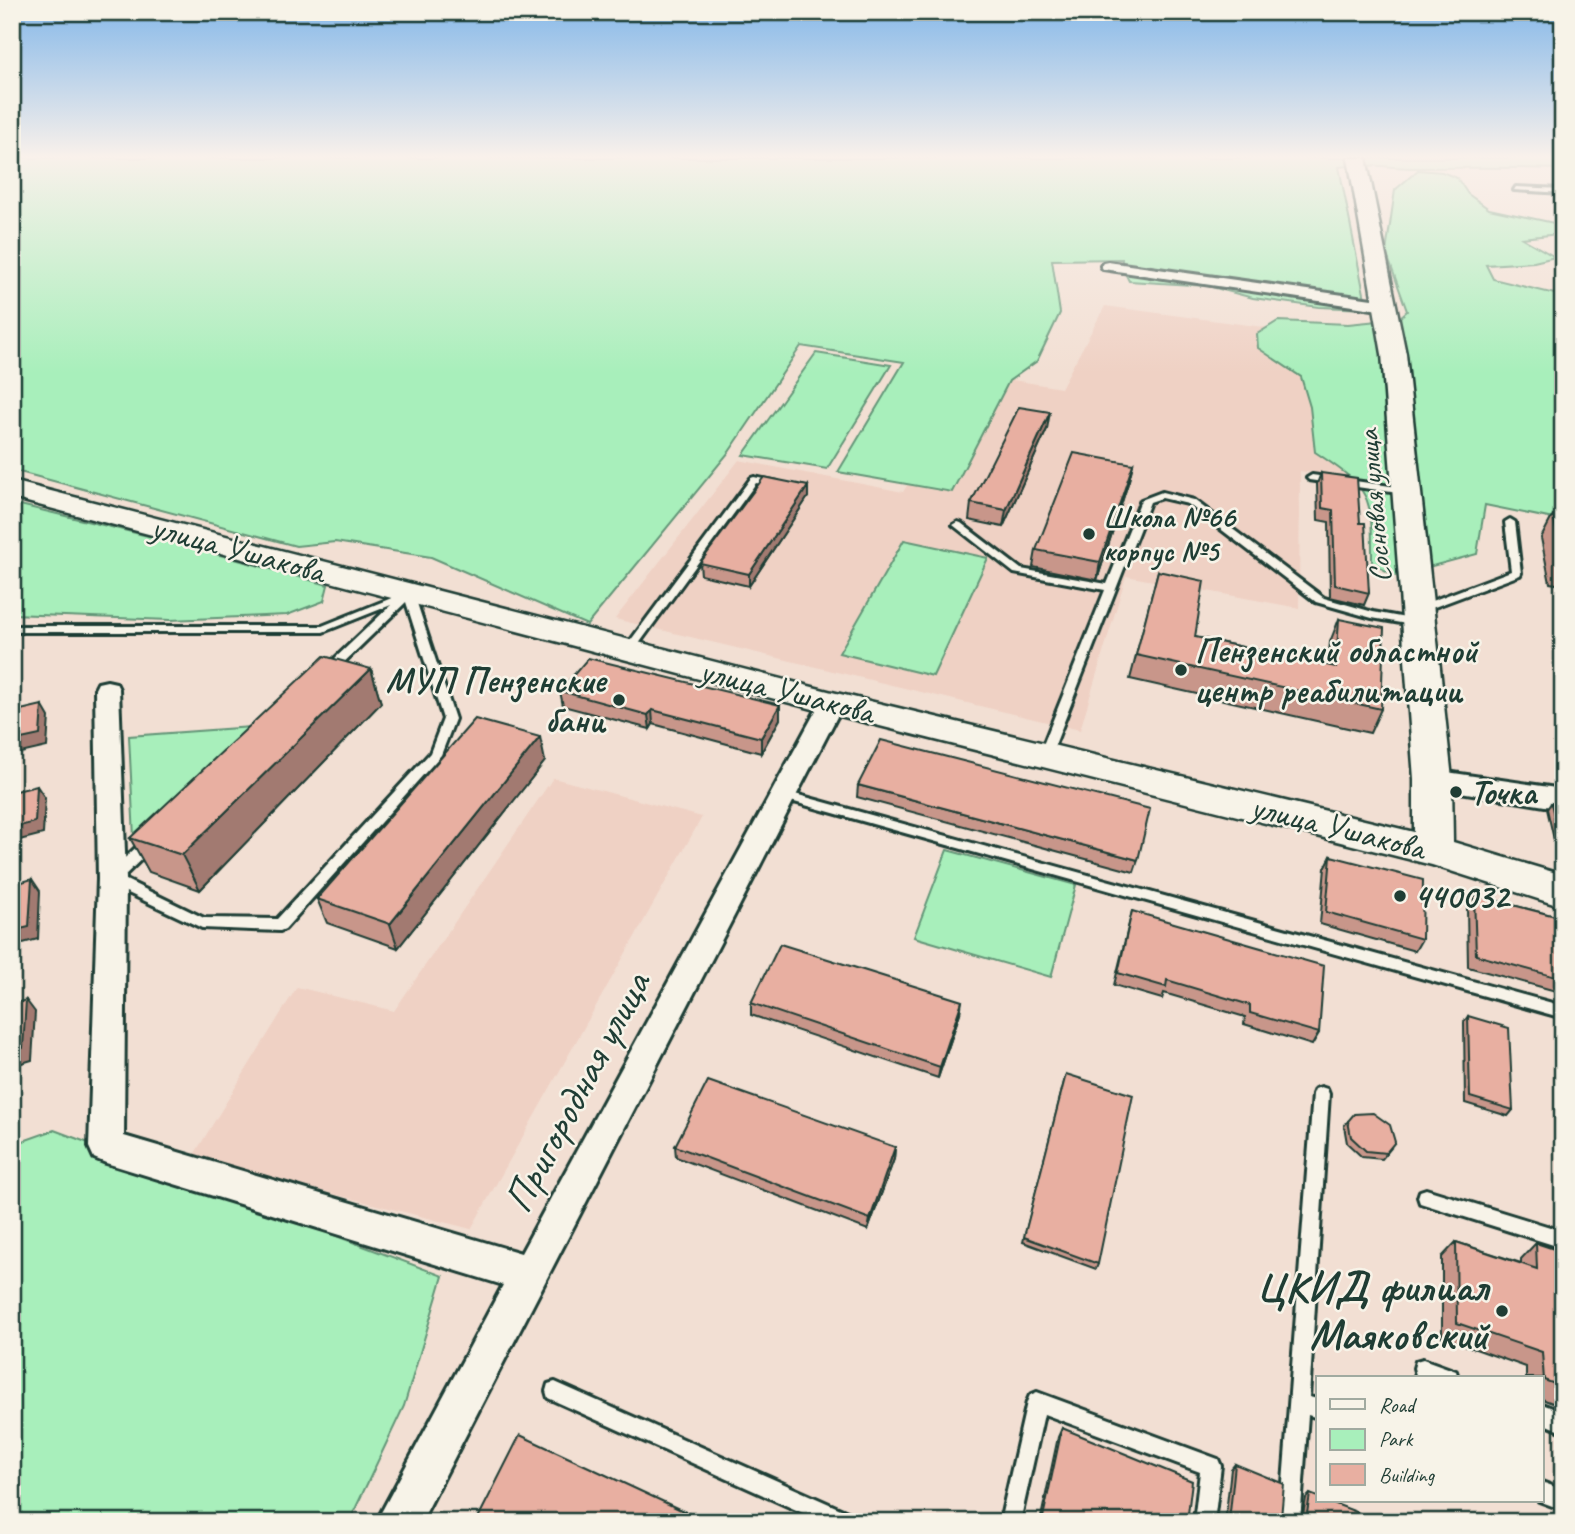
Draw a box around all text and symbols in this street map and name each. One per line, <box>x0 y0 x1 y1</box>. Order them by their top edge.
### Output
street label: Сосновая улица <box>1348 426 1400 584</box>
place label: Школа №66 корпус №5 <box>1103 498 1237 571</box>
street label: улица Ушакова <box>144 504 332 594</box>
marker: Школа №66 корпус №5 <box>1081 526 1097 542</box>
place label: Пензенский областной центр реабилитации <box>1195 628 1480 713</box>
street label: улица Ушакова <box>693 647 881 735</box>
place label: МУП Пензенские бани <box>386 658 608 743</box>
marker: Пензенский областной центр реабилитации <box>1173 662 1189 678</box>
marker: МУП Пензенские бани <box>611 692 627 708</box>
place label: Точка <box>1470 770 1539 815</box>
street label: улица Ушакова <box>1244 783 1432 871</box>
marker: Точка <box>1448 784 1464 800</box>
place label: 440032 <box>1414 874 1512 919</box>
marker: 440032 <box>1392 888 1408 904</box>
street label: Пригородная улица <box>491 960 664 1221</box>
place label: ЦКИД филиал Маяковский <box>1256 1261 1491 1362</box>
marker: ЦКИД филиал Маяковский <box>1494 1303 1510 1319</box>
legend <box>1316 1376 1544 1502</box>
text: Road <box>1379 1392 1418 1418</box>
text: Park <box>1379 1426 1414 1452</box>
text: Building <box>1379 1462 1436 1488</box>

